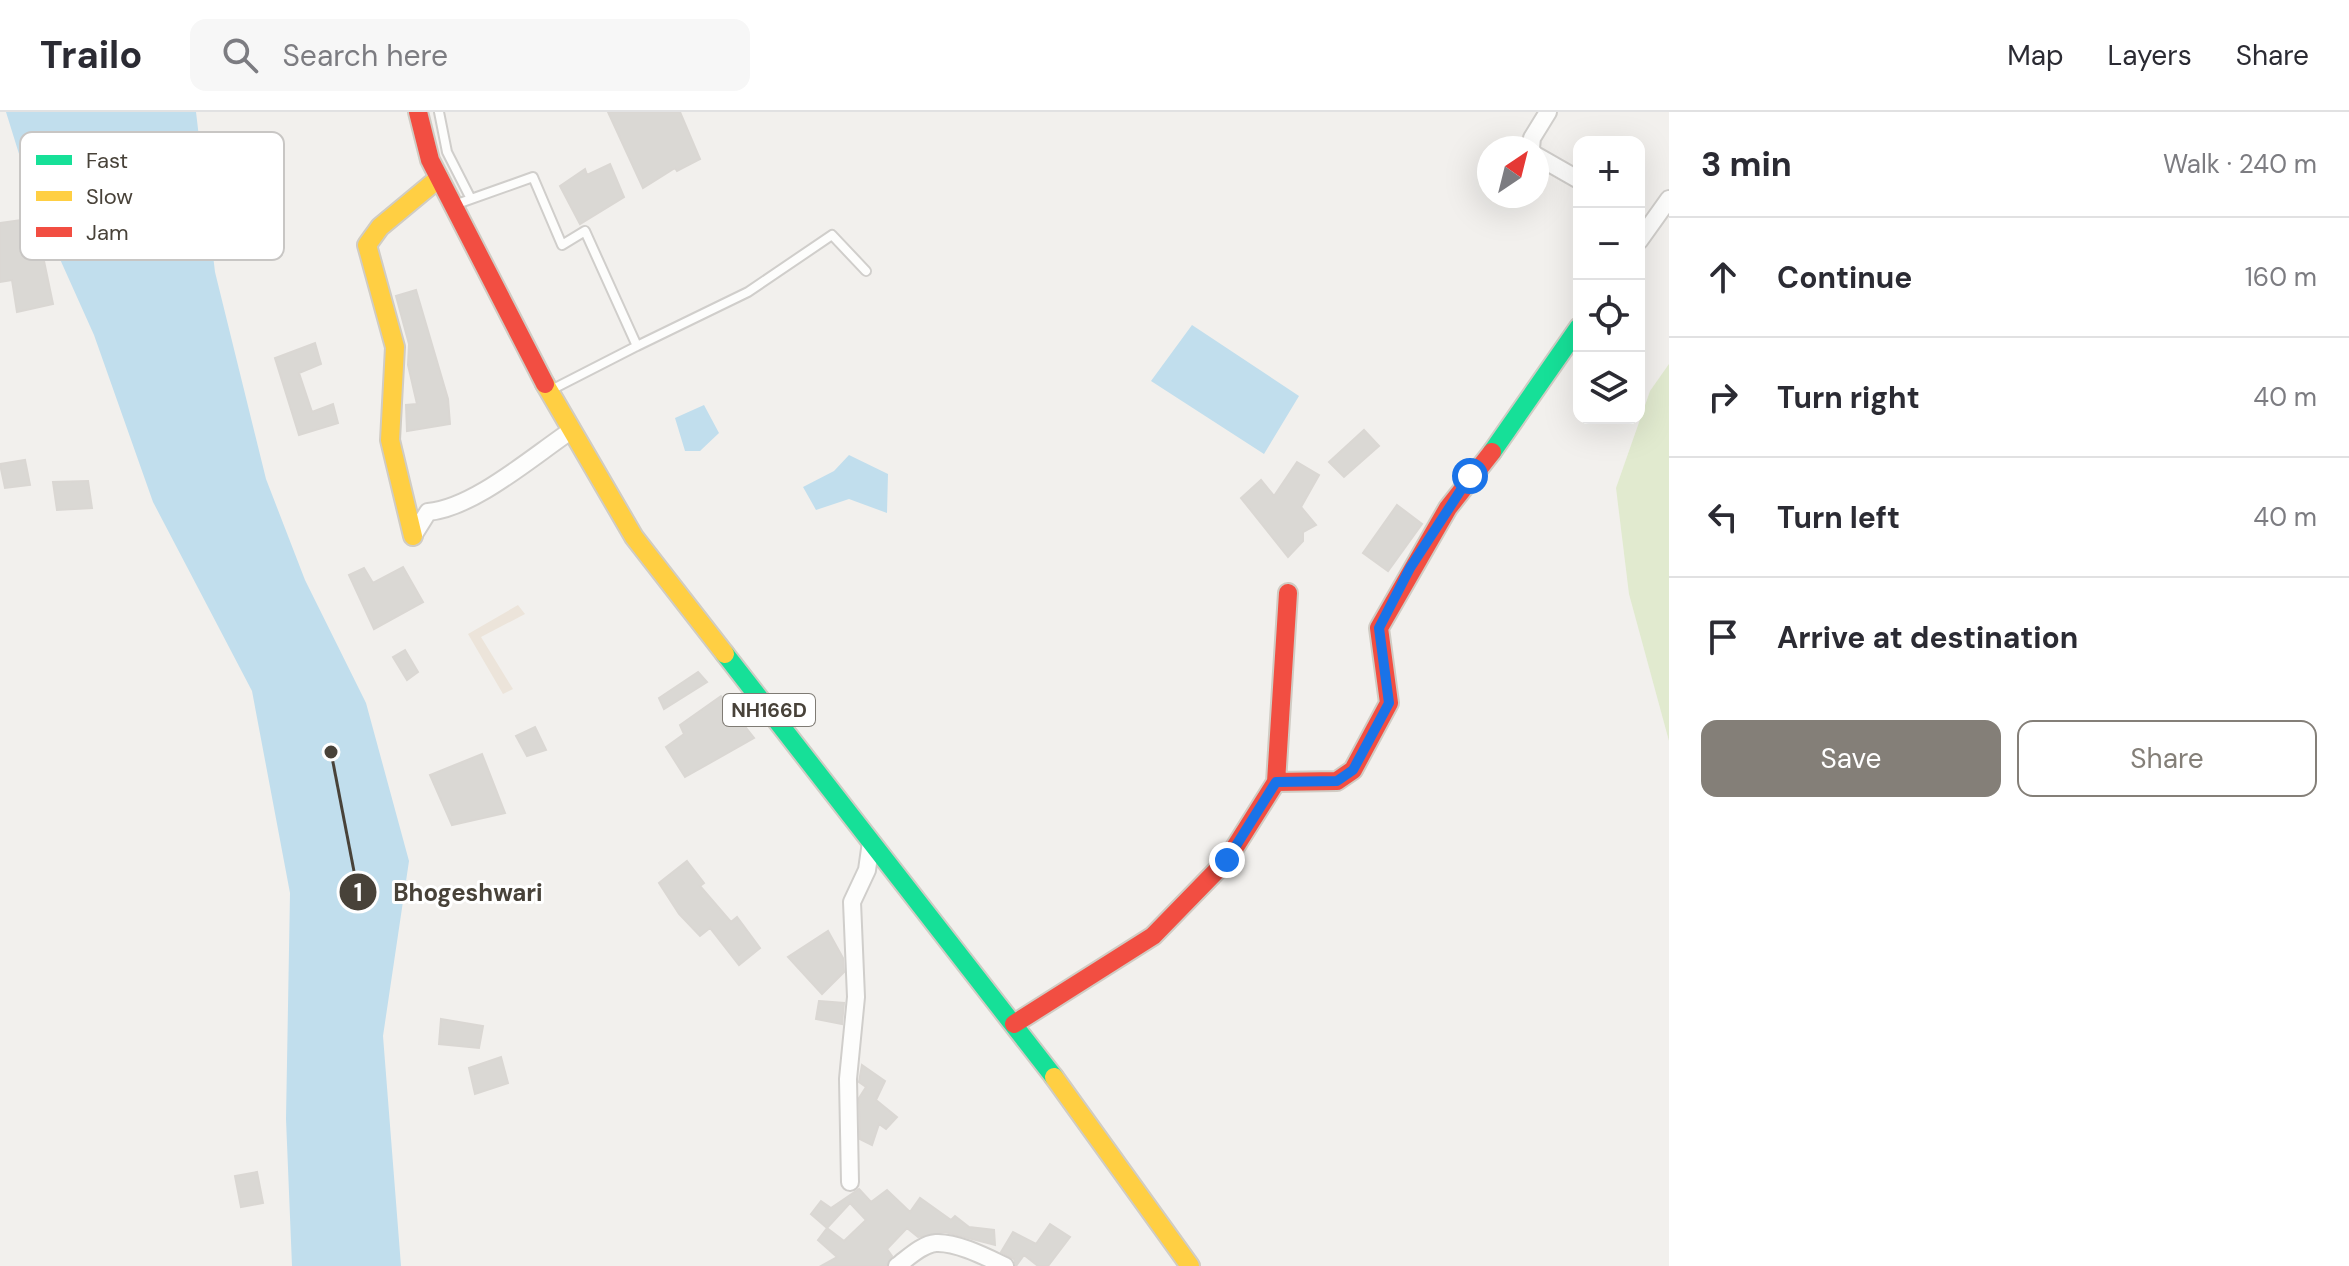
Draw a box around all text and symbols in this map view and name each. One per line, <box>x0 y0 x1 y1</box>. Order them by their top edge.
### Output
search box <box>190 19 750 91</box>
text: Trailo <box>40 30 142 80</box>
icon: search <box>218 33 262 77</box>
text: Search here <box>282 36 448 75</box>
text: Map <box>2007 37 2064 74</box>
text: Layers <box>2108 37 2192 74</box>
text: Share <box>2236 37 2309 74</box>
legend <box>20 132 284 260</box>
north arrow <box>1477 136 1549 208</box>
map controls <box>1573 136 1645 424</box>
button: + <box>1573 136 1645 208</box>
text: 3 min <box>1701 142 1792 187</box>
text: Fast <box>86 146 128 175</box>
text: Walk · 240 m <box>2163 147 2317 181</box>
text: Slow <box>86 182 133 211</box>
button: − <box>1573 208 1645 280</box>
text: Jam <box>86 218 129 247</box>
icon: ahead <box>1701 255 1745 299</box>
text: Continue <box>1777 258 1912 297</box>
text: 160 m <box>2245 260 2317 294</box>
button: locate <box>1573 280 1645 352</box>
button: layers <box>1573 352 1645 424</box>
icon: right <box>1701 375 1745 419</box>
text: Turn right <box>1777 378 1920 417</box>
text: 40 m <box>2253 380 2317 414</box>
route start <box>1452 458 1488 494</box>
icon: left <box>1701 495 1745 539</box>
text: Turn left <box>1777 498 1900 537</box>
text: 40 m <box>2253 500 2317 534</box>
icon: arrive <box>1701 615 1745 659</box>
text: Arrive at destination <box>1777 618 2078 657</box>
road number: NH166D <box>723 694 815 726</box>
button: Save <box>1701 720 2001 797</box>
button: Share <box>2017 720 2317 797</box>
route end <box>1209 842 1245 878</box>
callout: Bhogeshwari <box>338 868 559 916</box>
text: 1 <box>354 877 362 908</box>
text: Bhogeshwari <box>393 877 543 908</box>

